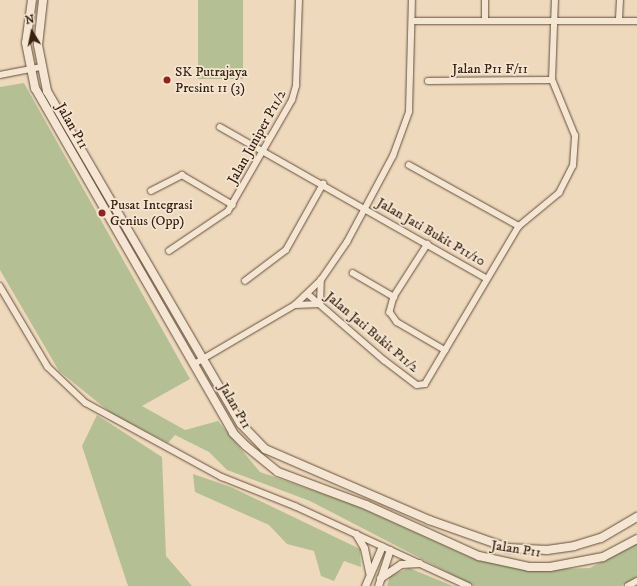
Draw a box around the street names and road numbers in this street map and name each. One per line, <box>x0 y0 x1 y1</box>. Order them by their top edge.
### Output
street label: Jalan P11 F/11 <box>452 61 528 77</box>
street label: Jalan Juniper P11/2 <box>224 87 290 187</box>
street label: Jalan P11 <box>52 100 92 152</box>
street label: Jalan Jati Bukit P11/10 <box>374 194 488 270</box>
street label: Jalan Jati Bukit P11/2 <box>322 288 422 376</box>
street label: Jalan P11 <box>215 380 255 432</box>
street label: Jalan P11 <box>490 537 542 561</box>

